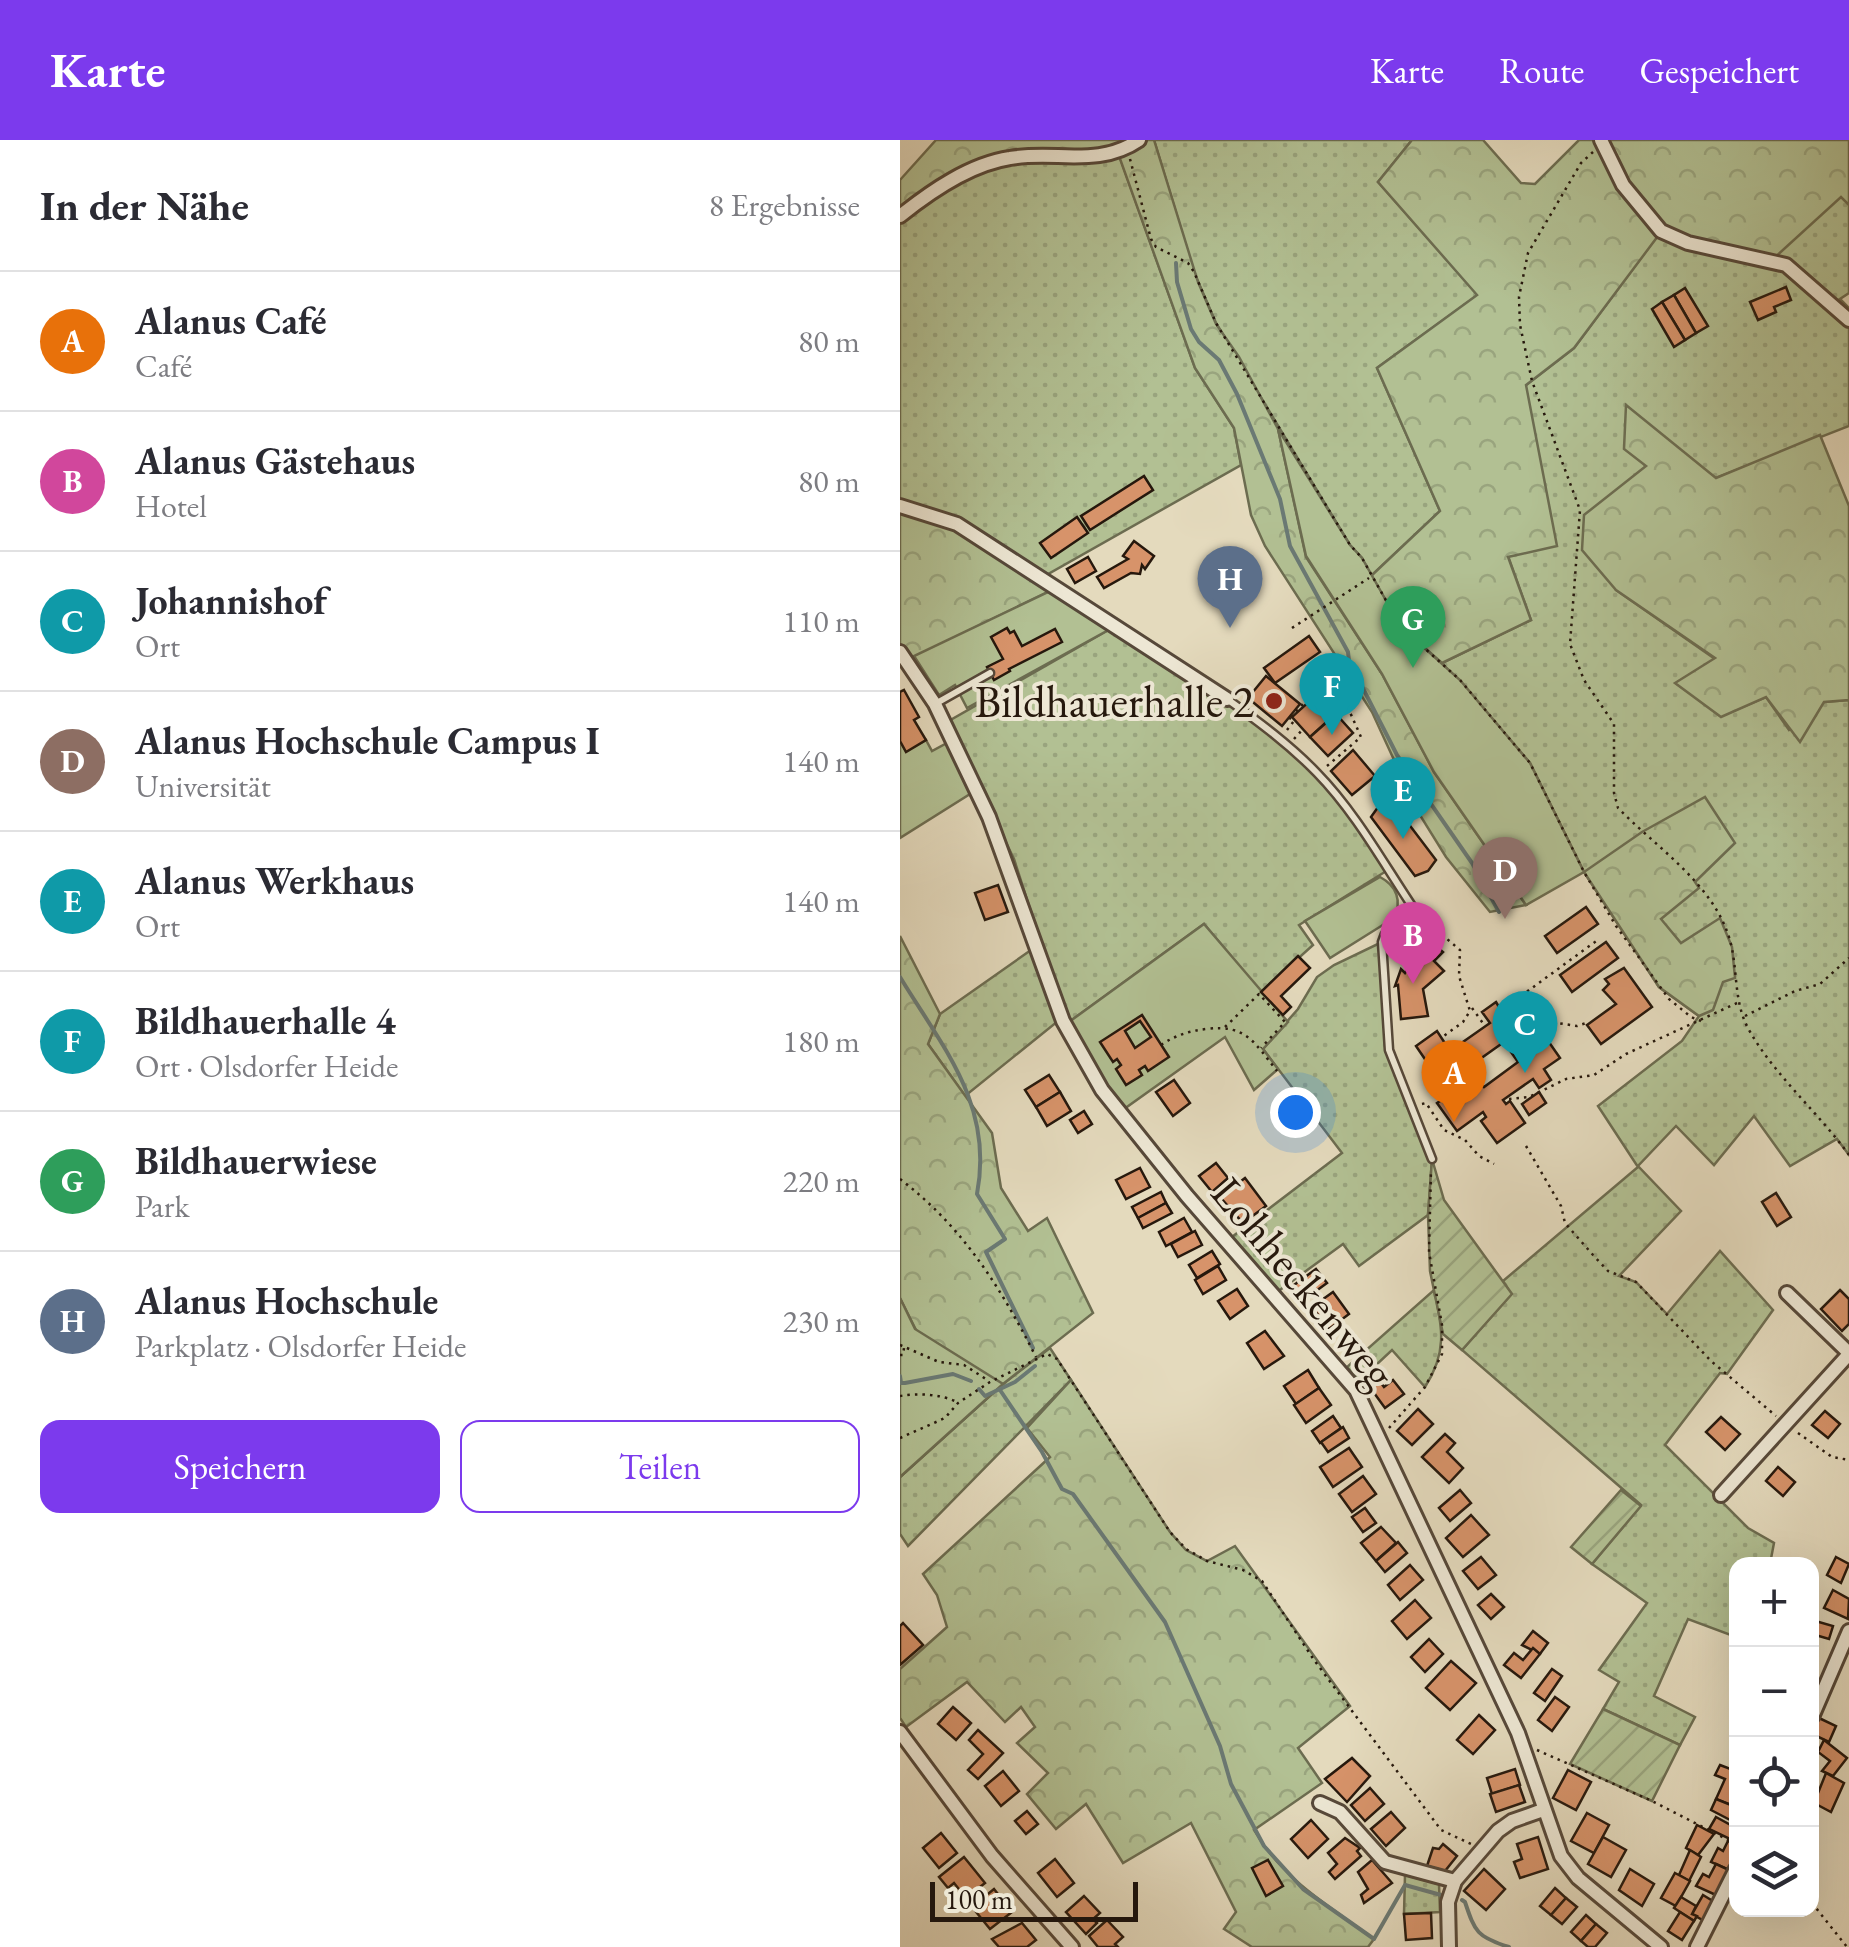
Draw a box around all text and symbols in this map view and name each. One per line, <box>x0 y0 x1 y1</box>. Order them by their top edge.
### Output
text: Karte <box>50 39 166 101</box>
text: Karte <box>1370 48 1444 93</box>
text: Route <box>1499 48 1585 93</box>
text: Gespeichert <box>1640 48 1799 93</box>
text: In der Nähe <box>40 178 249 233</box>
text: 8 Ergebnisse <box>709 184 860 226</box>
text: Alanus Café <box>135 296 327 345</box>
text: A <box>61 320 84 362</box>
text: 80 m <box>798 320 860 362</box>
text: Café <box>135 345 192 387</box>
text: Alanus Gästehaus <box>135 436 415 485</box>
text: B <box>62 460 83 502</box>
text: 80 m <box>798 460 860 502</box>
text: Hotel <box>135 485 207 527</box>
pin: H <box>1198 546 1262 628</box>
text: Johannishof <box>135 576 327 625</box>
pin: G <box>1380 586 1446 668</box>
text: C <box>61 600 84 642</box>
text: 110 m <box>783 600 860 642</box>
text: Ort <box>135 625 180 667</box>
pin: F <box>1300 652 1364 735</box>
place label: Bildhauerhalle 2 <box>975 672 1254 730</box>
marker: Bildhauerhalle 2 <box>1263 690 1285 712</box>
text: Alanus Hochschule Campus I <box>135 716 599 765</box>
text: D <box>60 740 85 782</box>
text: 140 m <box>783 740 860 782</box>
pin: E <box>1370 756 1436 839</box>
text: Universität <box>135 765 271 807</box>
pin: D <box>1472 836 1538 919</box>
text: Alanus Werkhaus <box>135 856 414 905</box>
text: E <box>63 880 82 922</box>
text: 140 m <box>783 880 860 922</box>
pin: B <box>1380 902 1446 984</box>
text: Ort <box>135 905 180 947</box>
pin: C <box>1492 990 1558 1073</box>
text: Bildhauerhalle 4 <box>135 996 396 1045</box>
text: F <box>64 1020 81 1062</box>
text: 180 m <box>783 1020 860 1062</box>
pin: A <box>1422 1040 1486 1122</box>
text: Ort · Olsdorfer Heide <box>135 1045 398 1087</box>
your location <box>1270 1087 1321 1138</box>
text: Bildhauerwiese <box>135 1136 377 1185</box>
text: G <box>61 1160 84 1202</box>
text: 220 m <box>783 1160 860 1202</box>
street label: Lohheckenweg <box>1199 1165 1409 1400</box>
text: Park <box>135 1185 190 1227</box>
text: Alanus Hochschule <box>135 1276 438 1325</box>
text: H <box>60 1300 85 1342</box>
text: 230 m <box>783 1300 860 1342</box>
text: Parkplatz · Olsdorfer Heide <box>135 1325 466 1367</box>
button: Speichern <box>40 1420 440 1513</box>
button: Teilen <box>460 1420 860 1513</box>
map controls <box>1729 1557 1819 1917</box>
button: + <box>1729 1557 1819 1647</box>
button: − <box>1729 1647 1819 1737</box>
button: locate <box>1729 1737 1819 1827</box>
button: layers <box>1729 1827 1819 1917</box>
scale bar <box>930 1877 1138 1922</box>
text: 100 m <box>945 1881 1013 1917</box>

